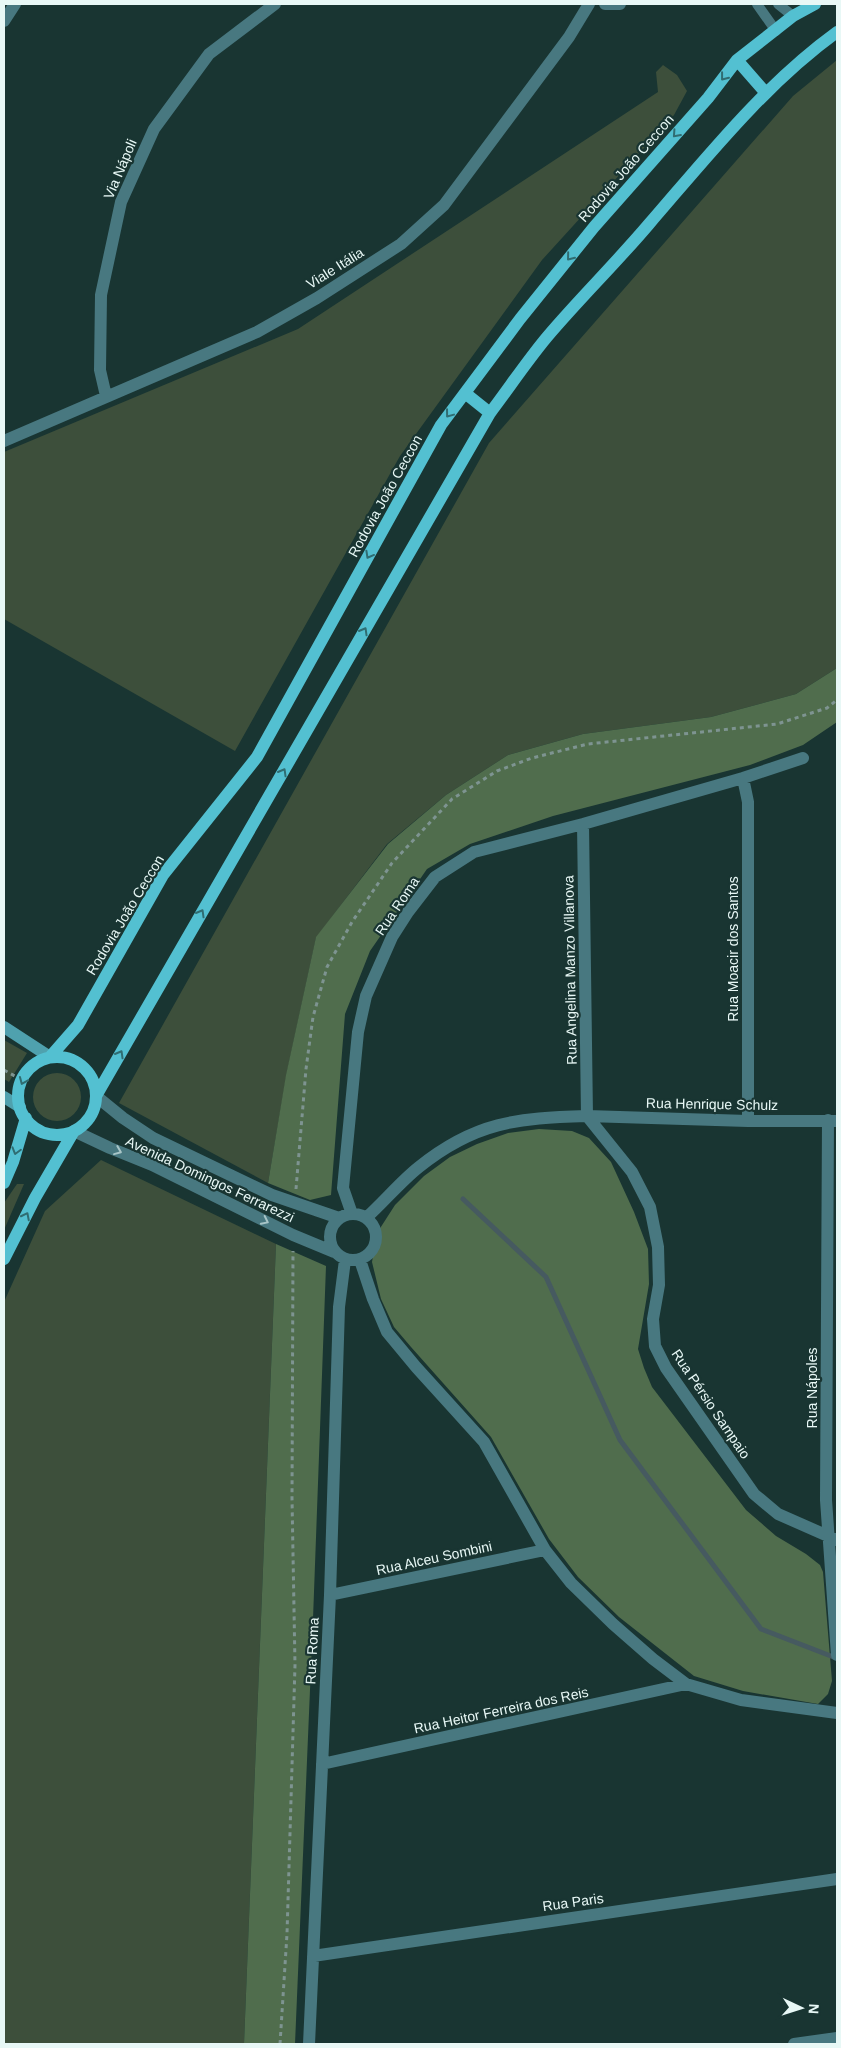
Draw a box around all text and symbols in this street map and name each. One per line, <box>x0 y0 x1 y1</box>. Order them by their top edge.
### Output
one-way arrow <box>721 71 729 80</box>
street label: Rodovia João Ceccon <box>575 111 677 225</box>
one-way arrow <box>673 129 682 138</box>
street label: Via Nápoli <box>100 137 140 201</box>
street label: Viale Itália <box>303 244 367 292</box>
one-way arrow <box>566 252 575 261</box>
one-way arrow <box>447 408 455 417</box>
street label: Rodovia João Ceccon <box>345 432 425 560</box>
one-way arrow <box>365 550 375 559</box>
one-way arrow <box>357 628 367 637</box>
one-way arrow <box>276 769 286 778</box>
street label: Rodovia João Ceccon <box>83 852 167 978</box>
street label: Rua Roma <box>372 874 422 938</box>
street label: Rua Angelina Manzo Villanova <box>560 875 580 1065</box>
street label: Rua Moacir dos Santos <box>725 876 741 1022</box>
one-way arrow <box>195 909 205 918</box>
one-way arrow <box>114 1050 124 1059</box>
one-way arrow <box>18 1076 29 1085</box>
street label: Rua Henrique Schulz <box>646 1095 778 1113</box>
street label: Avenida Domingos Ferrarezzi <box>123 1133 297 1225</box>
one-way arrow <box>113 1145 122 1156</box>
one-way arrow <box>12 1146 22 1155</box>
one-way arrow <box>20 1212 30 1221</box>
one-way arrow <box>260 1215 269 1225</box>
street label: Rua Pérsio Sampaio <box>668 1346 754 1462</box>
street label: Rua Nápoles <box>804 1348 820 1428</box>
street label: Rua Alceu Sombini <box>374 1538 494 1578</box>
street label: Rua Roma <box>302 1617 322 1685</box>
street label: Rua Heitor Ferreira dos Reis <box>412 1684 590 1736</box>
street label: Rua Paris <box>541 1890 605 1914</box>
north arrow <box>776 1983 826 2033</box>
text: N <box>806 2003 822 2015</box>

